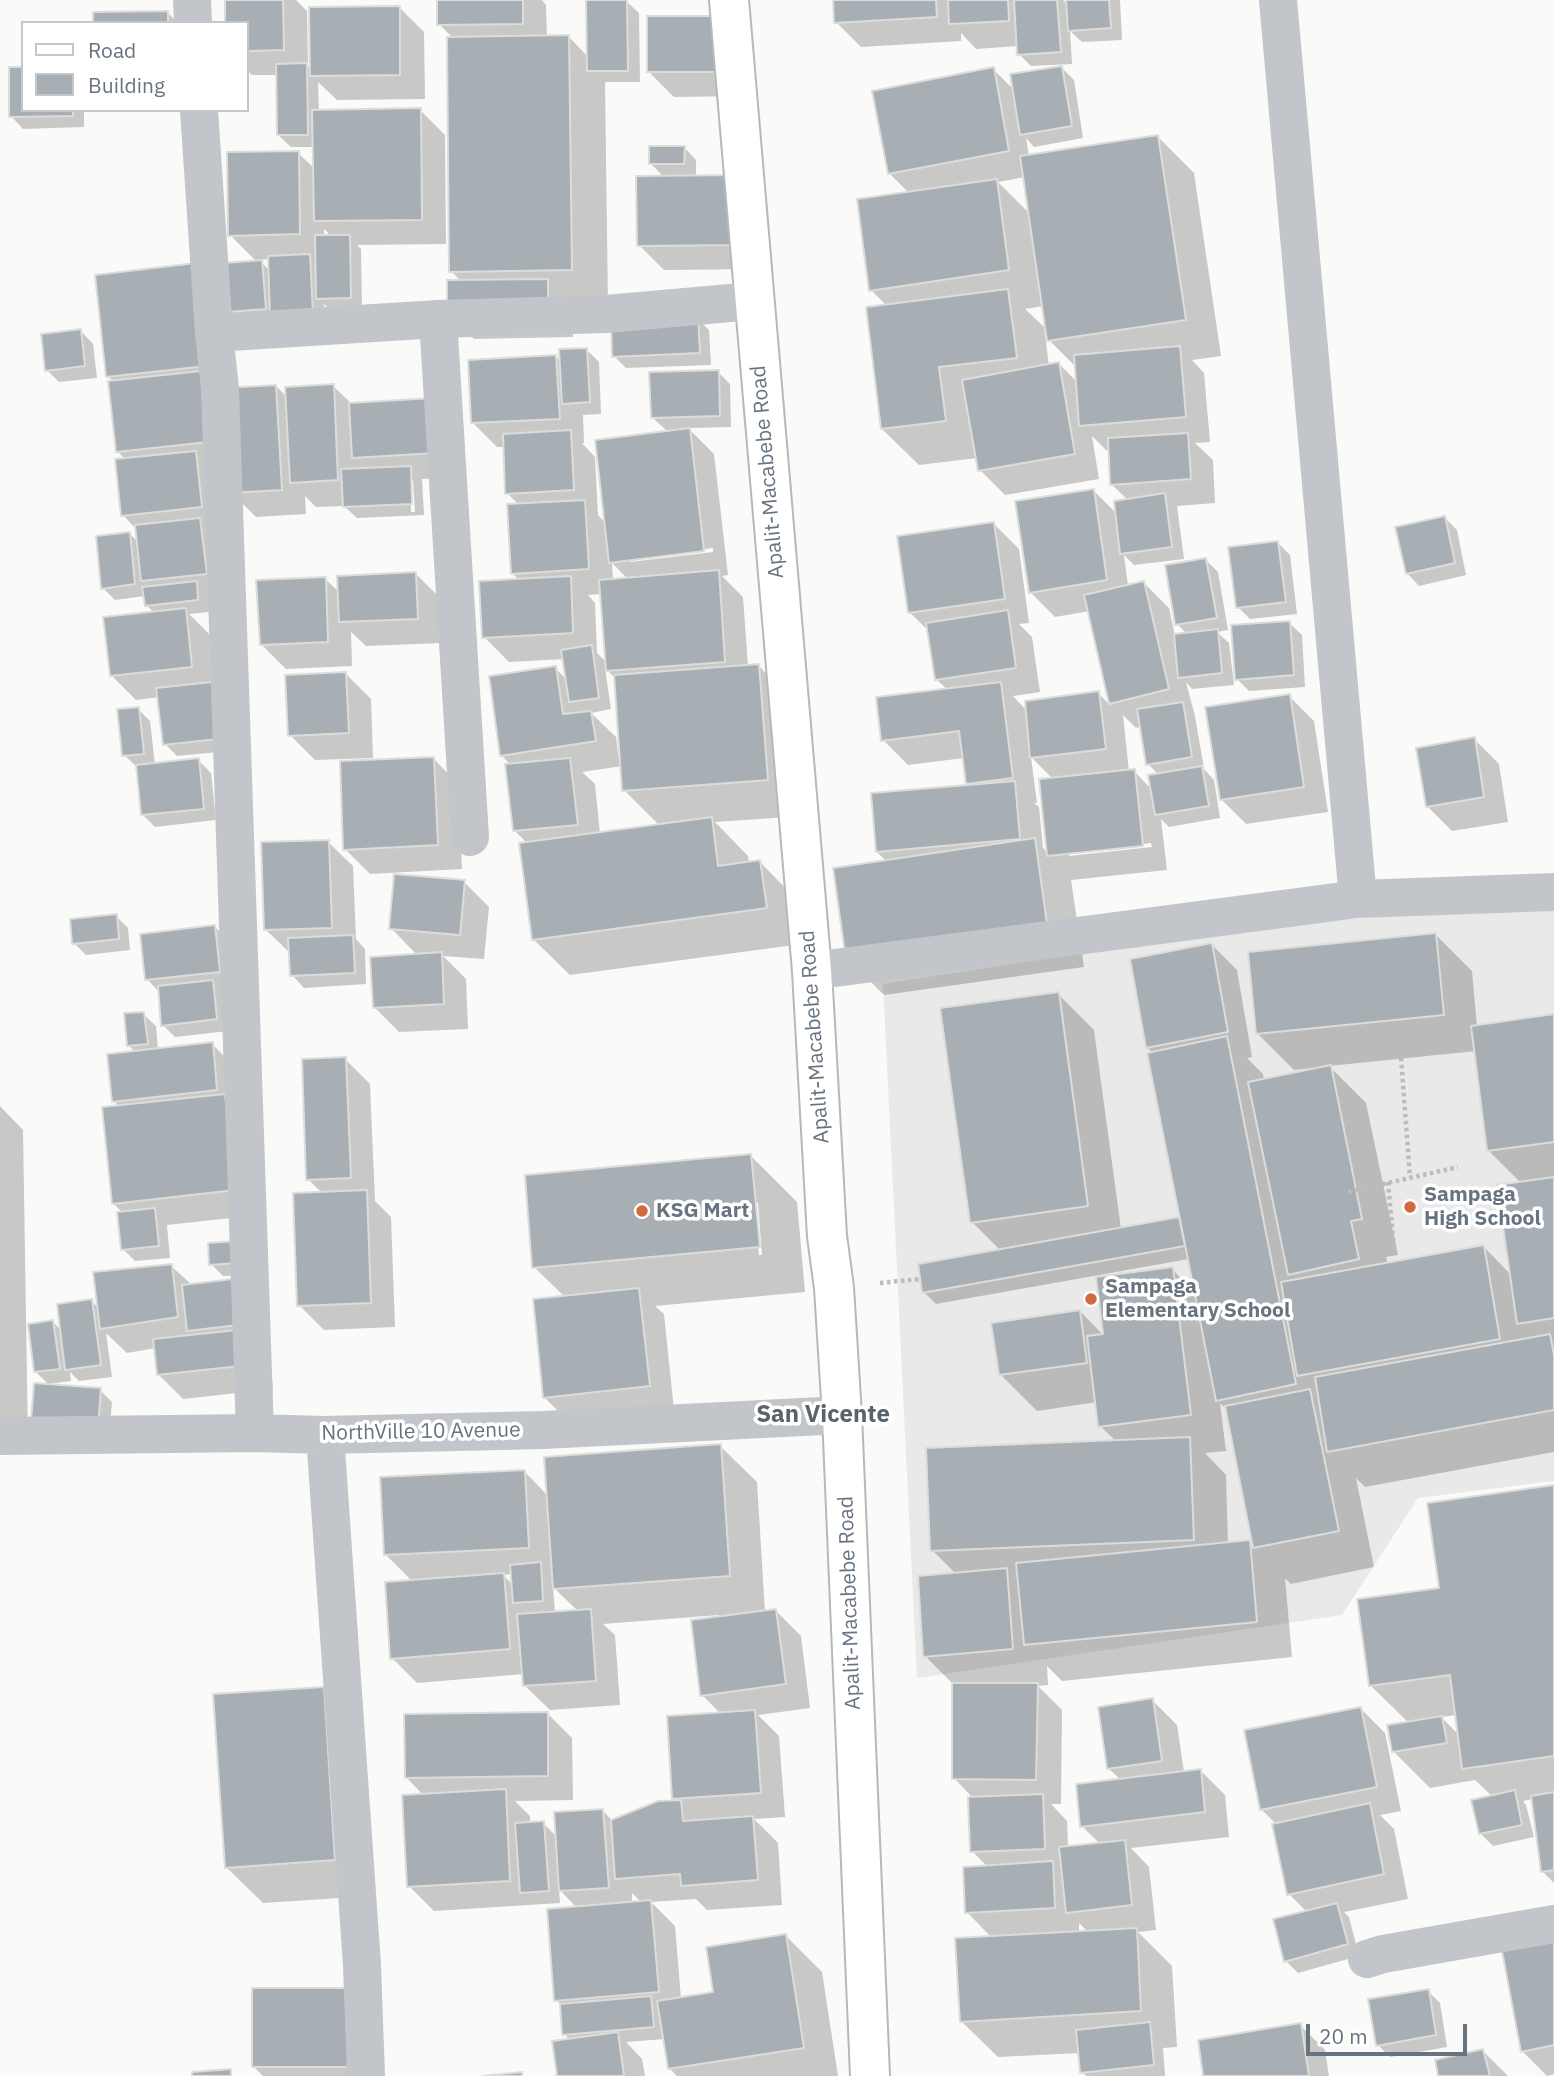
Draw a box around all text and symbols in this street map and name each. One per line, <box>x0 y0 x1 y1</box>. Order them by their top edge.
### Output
legend <box>21 21 248 112</box>
text: Road <box>88 36 136 64</box>
text: Building <box>88 71 165 99</box>
street label: Apalit-Macabebe Road <box>746 364 790 580</box>
street label: Apalit-Macabebe Road <box>795 929 835 1145</box>
place label: Sampaga High School <box>1424 1182 1541 1232</box>
place label: KSG Mart <box>656 1198 749 1224</box>
marker: Sampaga High School <box>1402 1199 1418 1215</box>
marker: KSG Mart <box>634 1203 650 1219</box>
place label: Sampaga Elementary School <box>1105 1274 1290 1324</box>
marker: Sampaga Elementary School <box>1083 1291 1099 1307</box>
district label: San Vicente <box>756 1401 890 1429</box>
street label: NorthVille 10 Avenue <box>321 1418 521 1446</box>
street label: Apalit-Macabebe Road <box>834 1496 866 1710</box>
scale bar <box>1309 2010 1470 2054</box>
text: 20 m <box>1319 2022 1368 2050</box>

